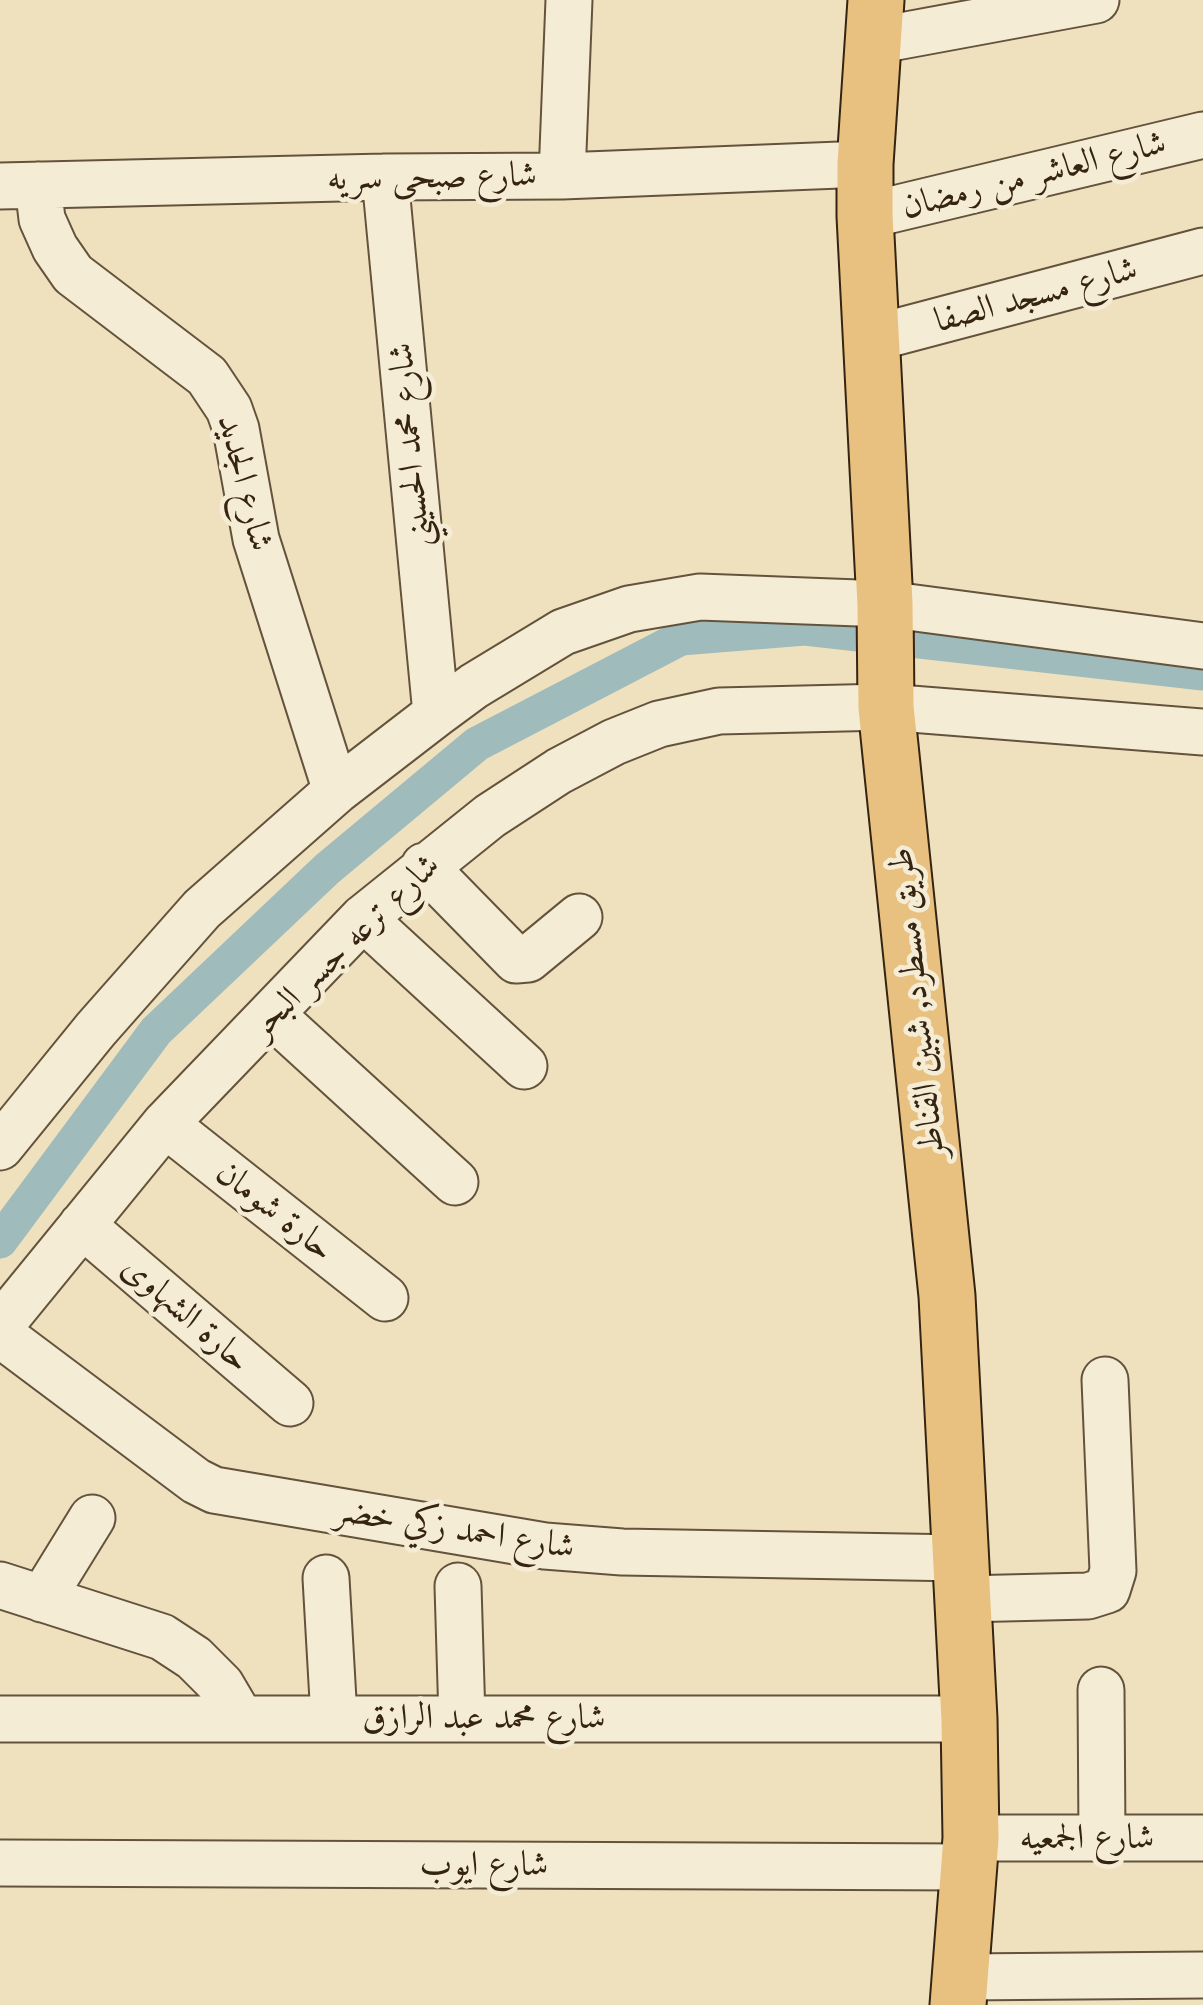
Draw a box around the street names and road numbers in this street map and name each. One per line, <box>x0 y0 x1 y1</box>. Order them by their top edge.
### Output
street label: شارع العاشر من رمضان <box>898 122 1170 228</box>
street label: شارع صبحى سريه <box>327 154 537 200</box>
street label: شارع مسجد الصفا <box>930 248 1142 342</box>
street label: شارع محمد الحسيني <box>380 341 440 549</box>
street label: شارع الجديد <box>208 410 282 556</box>
street label: شارع ترعه جسر البحر <box>241 845 449 1047</box>
street label: طريق مسطرد, شبين القناطر <box>880 846 954 1160</box>
street label: حارة شومان <box>207 1152 343 1270</box>
street label: حارة الشهاوى <box>113 1247 259 1381</box>
street label: شارع احمد زكي خضر <box>332 1489 578 1569</box>
street label: شارع محمد عبد الرازق <box>362 1697 606 1739</box>
street label: شارع الجمعيه <box>1020 1817 1154 1859</box>
street label: شارع ايوب <box>420 1844 548 1886</box>

